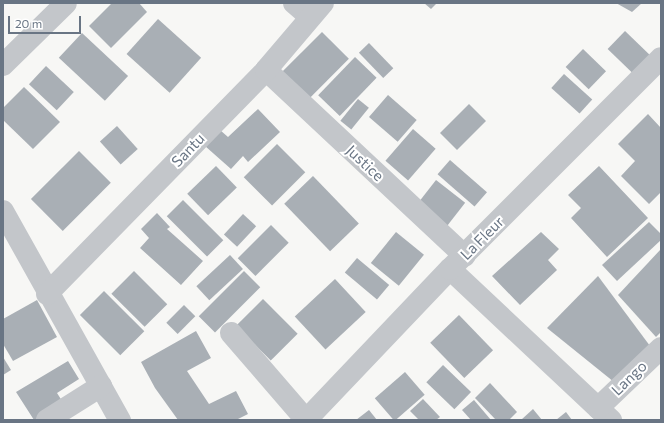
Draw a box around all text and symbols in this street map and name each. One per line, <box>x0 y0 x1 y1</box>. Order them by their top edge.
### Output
scale bar <box>10 8 83 34</box>
text: 20 m <box>15 16 42 30</box>
street label: Santu <box>168 129 208 171</box>
street label: Justice <box>342 141 388 185</box>
street label: La Fleur <box>457 213 507 263</box>
street label: Lango <box>608 357 650 399</box>

